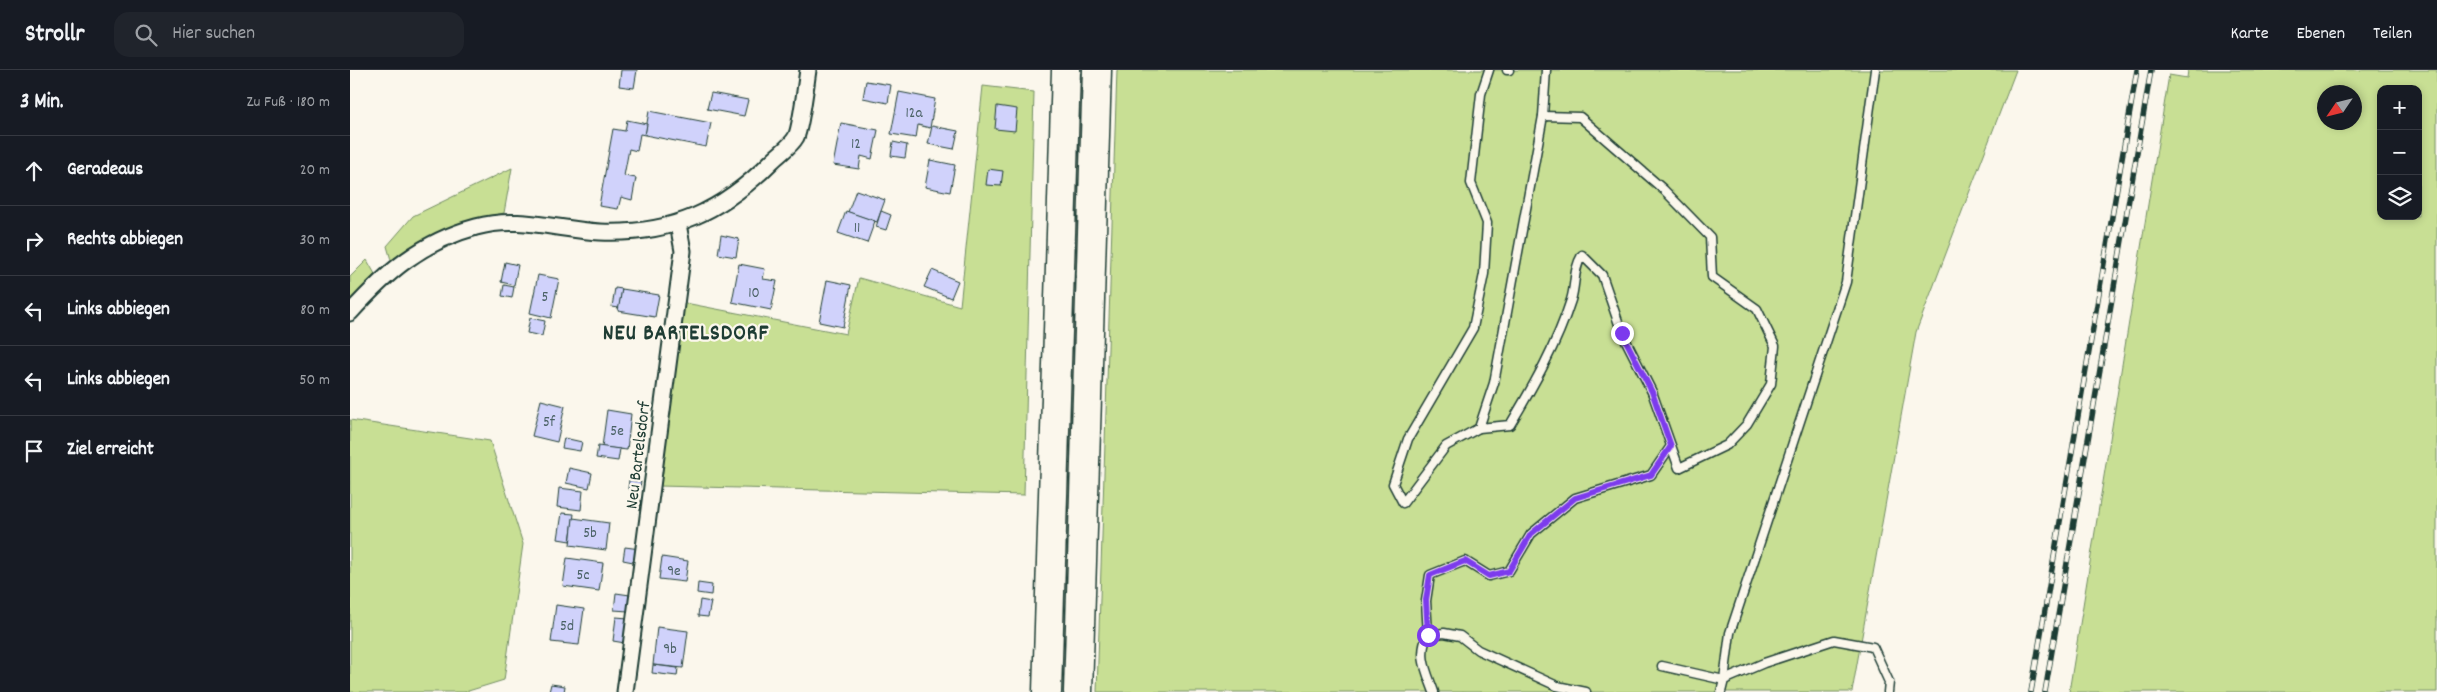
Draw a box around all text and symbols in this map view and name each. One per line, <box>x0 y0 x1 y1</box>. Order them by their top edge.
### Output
search box <box>114 12 464 57</box>
text: Strollr <box>25 18 84 52</box>
icon: search <box>132 21 160 49</box>
text: Hier suchen <box>172 21 255 48</box>
text: Karte <box>2231 22 2269 47</box>
text: Ebenen <box>2297 22 2345 47</box>
text: Teilen <box>2373 22 2412 47</box>
north arrow <box>2317 85 2362 130</box>
map controls <box>2377 85 2422 220</box>
button: + <box>2377 85 2422 130</box>
text: 3 Min. <box>20 88 63 118</box>
text: Zu Fuß · 180 m <box>246 91 330 114</box>
house number: 12a <box>906 103 923 125</box>
button: − <box>2377 130 2422 175</box>
house number: 12 <box>851 134 861 156</box>
icon: ahead <box>20 157 48 185</box>
text: Geradeaus <box>67 157 143 184</box>
text: 20 m <box>300 159 330 182</box>
button: layers <box>2377 175 2422 220</box>
house number: 11 <box>854 218 860 240</box>
icon: right <box>20 227 48 255</box>
text: Rechts abbiegen <box>67 227 183 254</box>
text: 30 m <box>300 229 330 252</box>
house number: 10 <box>748 283 760 305</box>
house number: 5 <box>542 287 549 309</box>
icon: left <box>20 297 48 325</box>
text: Links abbiegen <box>67 297 170 324</box>
text: 80 m <box>300 299 330 322</box>
district label: NEU BARTELSDORF <box>603 319 770 350</box>
route end <box>1611 322 1634 345</box>
icon: left <box>20 367 48 395</box>
text: Links abbiegen <box>67 367 170 394</box>
text: 50 m <box>299 369 330 392</box>
street label: Neu Bartelsdorf <box>620 399 659 511</box>
house number: 5f <box>543 412 556 434</box>
house number: 5e <box>610 421 624 443</box>
icon: arrive <box>20 437 48 465</box>
text: Ziel erreicht <box>67 437 154 464</box>
house number: 5b <box>583 523 597 545</box>
house number: 9e <box>667 561 681 583</box>
house number: 5c <box>577 565 589 587</box>
house number: 5d <box>560 616 574 638</box>
route start <box>1417 624 1440 647</box>
house number: 9b <box>663 639 677 661</box>

